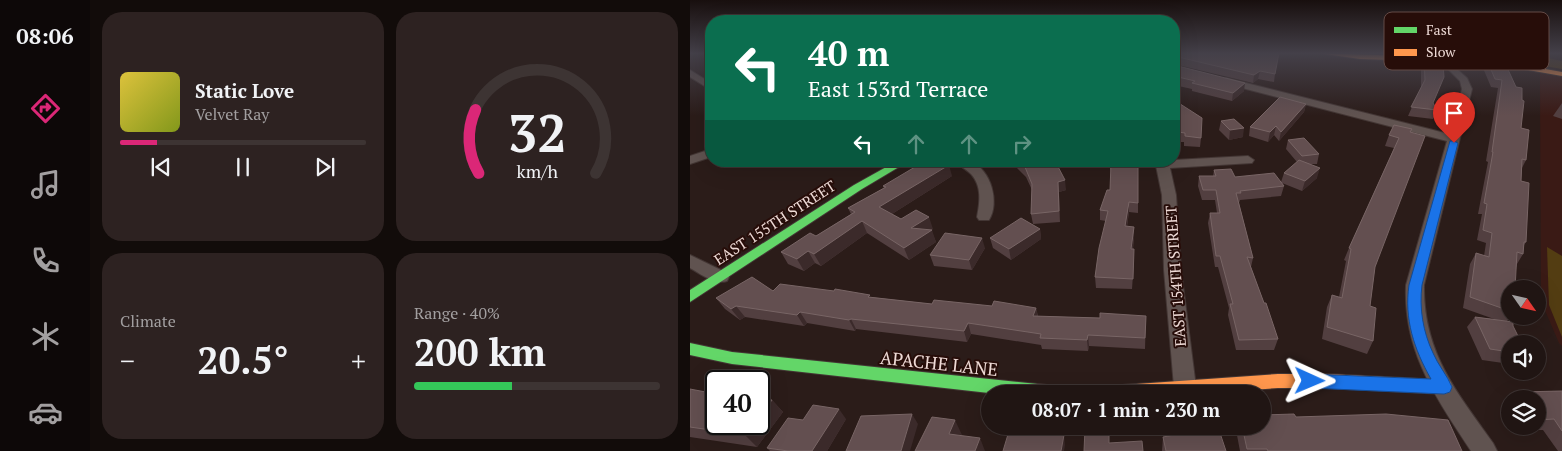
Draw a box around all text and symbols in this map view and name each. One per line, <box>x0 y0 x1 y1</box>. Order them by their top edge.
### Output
legend <box>1384 12 1549 70</box>
text: Fast <box>1426 20 1453 39</box>
text: 08:06 <box>16 21 74 50</box>
text: 40 m <box>808 30 889 76</box>
icon: left <box>725 35 790 100</box>
text: Slow <box>1426 42 1456 61</box>
text: East 153rd Terrace <box>808 74 988 103</box>
text: Static Love <box>195 78 294 103</box>
icon: directions <box>28 91 63 126</box>
pin <box>1433 92 1475 143</box>
text: 32 <box>508 98 566 167</box>
icon: arrive <box>1440 99 1468 127</box>
text: Velvet Ray <box>195 103 269 125</box>
icon: left <box>849 130 877 158</box>
icon: ahead <box>902 130 930 158</box>
icon: ahead <box>955 130 983 158</box>
icon: right <box>1008 130 1036 158</box>
icon: previous <box>147 153 175 181</box>
icon: pause <box>229 153 257 181</box>
icon: next <box>311 153 339 181</box>
text: km/h <box>516 159 558 183</box>
icon: music <box>28 167 63 202</box>
street label: EAST 155TH STREET <box>710 175 839 269</box>
street label: EAST 154TH STREET <box>1160 205 1190 347</box>
icon: phone <box>28 243 63 278</box>
north arrow <box>1501 280 1546 325</box>
map controls <box>1501 280 1546 435</box>
text: Range · 40% <box>414 302 500 324</box>
text: Climate <box>120 310 176 332</box>
icon: climate <box>28 319 63 354</box>
text: 200 km <box>414 327 546 377</box>
text: 20.5° <box>197 335 289 385</box>
button: sound <box>1501 335 1546 380</box>
text: − <box>120 342 135 379</box>
text: + <box>351 342 366 379</box>
street label: APACHE LANE <box>879 345 999 381</box>
position arrow <box>1283 354 1335 406</box>
speed limit sign: 40 <box>705 370 770 435</box>
button: layers <box>1501 390 1546 435</box>
icon: car <box>28 395 63 430</box>
text: 08:07 · 1 min · 230 m <box>1032 397 1220 422</box>

